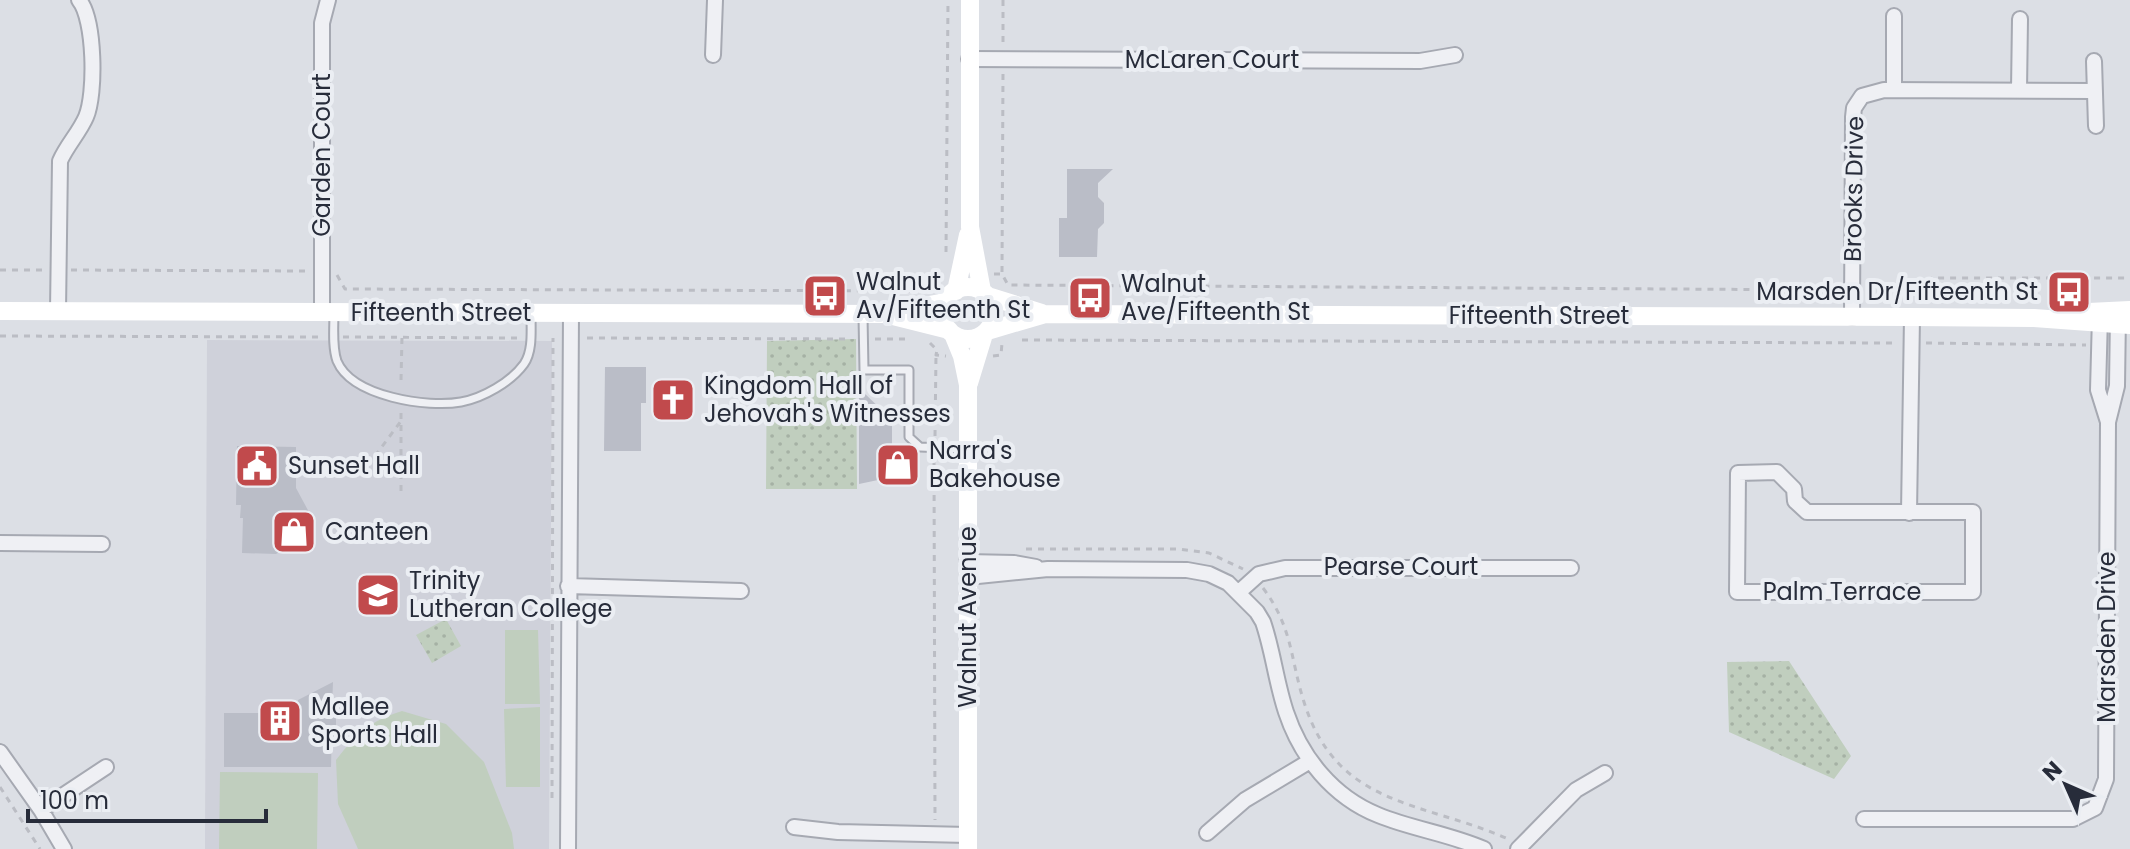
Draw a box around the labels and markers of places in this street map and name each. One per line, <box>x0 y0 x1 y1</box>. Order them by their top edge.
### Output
place label: Walnut Av/Fifteenth St <box>856 265 1030 326</box>
place label: Walnut Ave/Fifteenth St <box>1121 267 1310 328</box>
bus stop icon: Marsden Dr/Fifteenth St <box>2045 268 2093 316</box>
bus stop icon: Walnut Av/Fifteenth St <box>801 272 849 320</box>
bus stop icon: Walnut Ave/Fifteenth St <box>1066 274 1114 322</box>
place label: Marsden Dr/Fifteenth St <box>1756 275 2038 308</box>
place label: Kingdom Hall of Jehovah's Witnesses <box>704 369 951 430</box>
church icon: Kingdom Hall of Jehovah's Witnesses <box>649 376 697 424</box>
place label: Narra's Bakehouse <box>929 434 1061 495</box>
shop icon: Narra's Bakehouse <box>874 441 922 489</box>
public building icon: Sunset Hall <box>233 442 281 490</box>
place label: Sunset Hall <box>288 449 420 482</box>
shop icon: Canteen <box>270 508 318 556</box>
place label: Canteen <box>325 515 429 548</box>
place label: Trinity Lutheran College <box>409 564 612 625</box>
school or university icon: Trinity Lutheran College <box>354 571 402 619</box>
place label: Mallee Sports Hall <box>311 690 438 751</box>
building icon: Mallee Sports Hall <box>256 697 304 745</box>

